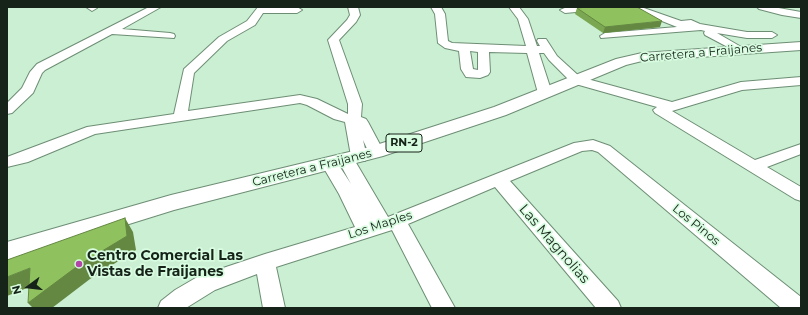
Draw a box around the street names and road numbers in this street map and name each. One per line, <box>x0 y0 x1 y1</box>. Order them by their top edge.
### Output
street label: Carretera a Fraijanes <box>639 40 763 66</box>
road number: RN-2 <box>386 134 422 152</box>
street label: Carretera a Fraijanes <box>251 146 373 190</box>
street label: Las Magnolias <box>515 201 593 287</box>
street label: Los Pinos <box>669 202 723 248</box>
street label: Los Maples <box>346 208 414 242</box>

